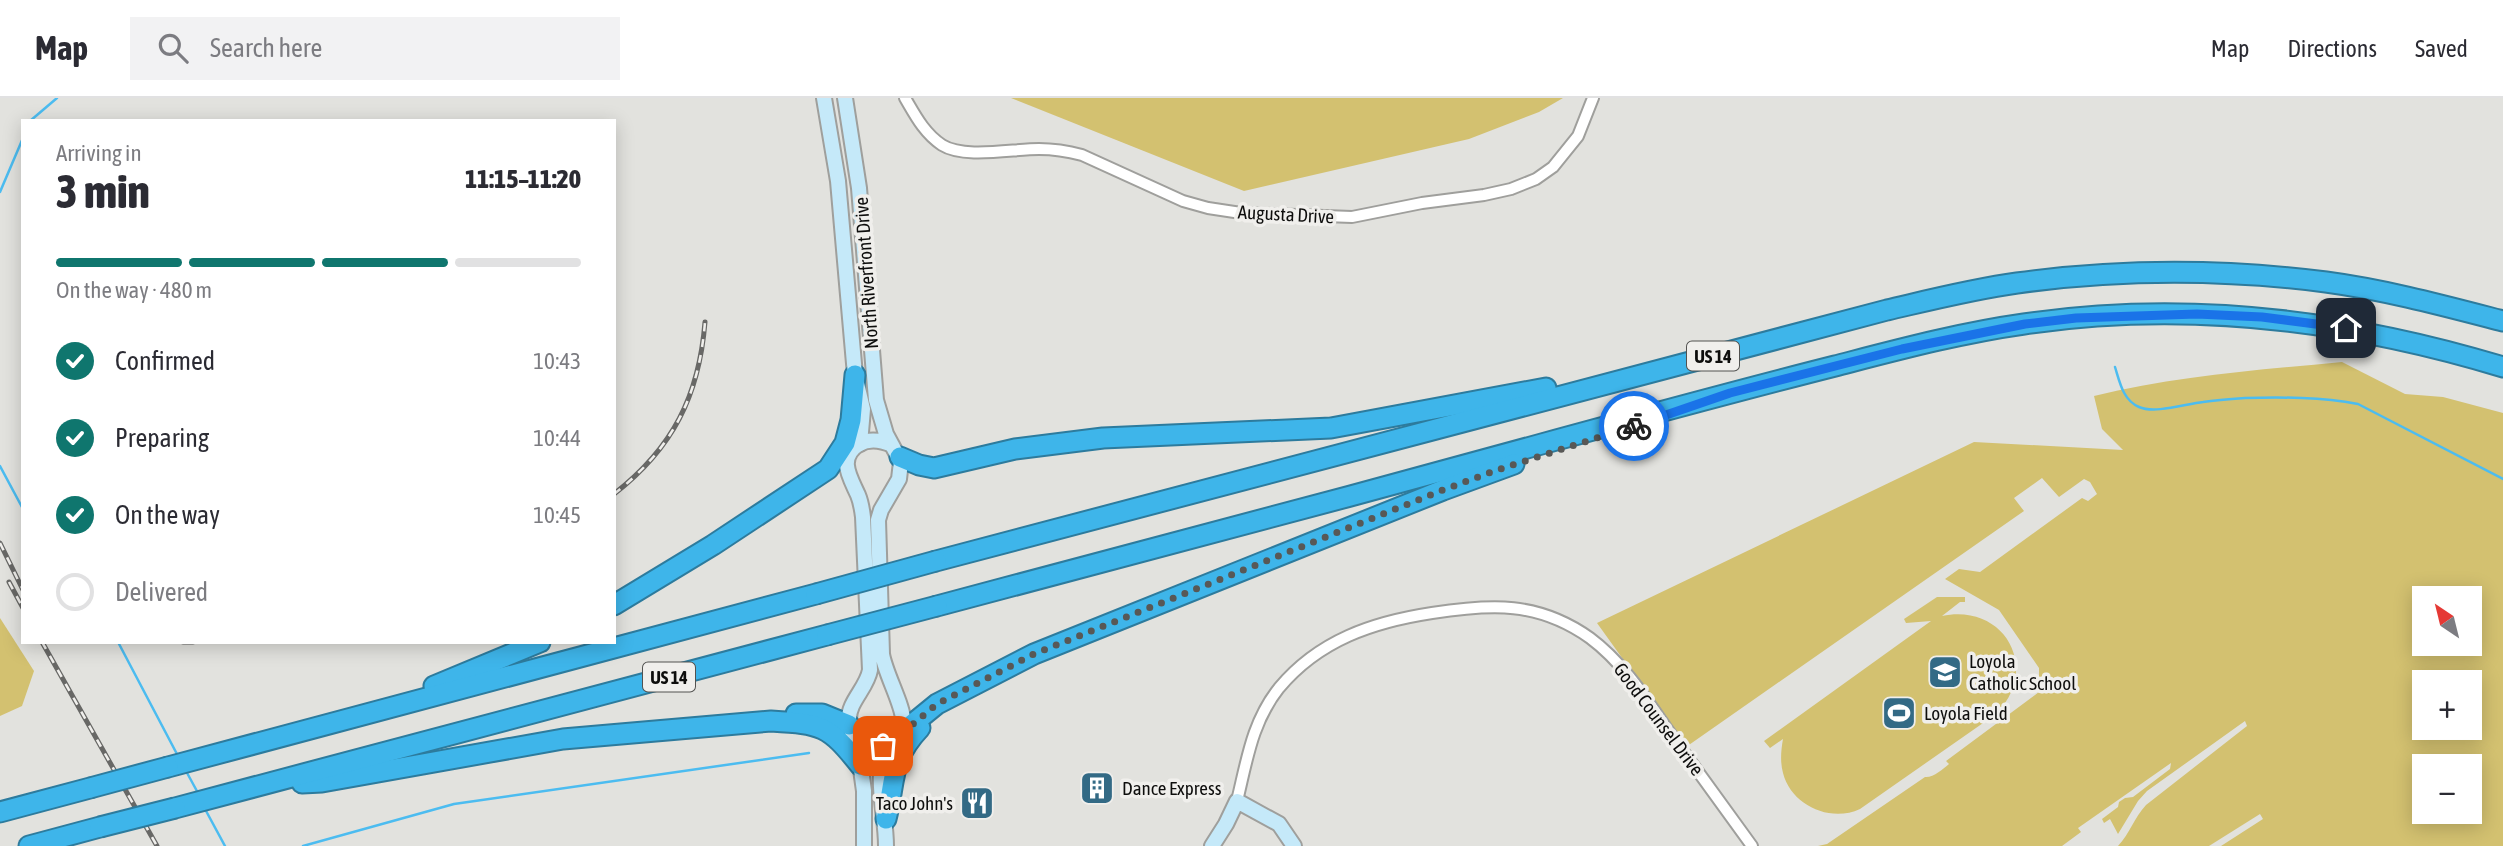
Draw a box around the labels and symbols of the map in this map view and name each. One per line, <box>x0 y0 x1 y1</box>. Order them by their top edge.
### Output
street label: North Riverfront Drive <box>850 196 882 350</box>
street label: Augusta Drive <box>1237 200 1335 228</box>
pin <box>2316 298 2376 358</box>
road number: US 14 <box>1687 342 1739 370</box>
courier <box>1599 391 1669 461</box>
north arrow <box>2412 586 2482 656</box>
place label: Loyola Catholic School <box>1969 650 2076 694</box>
school or university icon: Loyola Catholic School <box>1926 653 1964 691</box>
street label: Good Counsel Drive <box>1610 658 1708 780</box>
road number: US 14 <box>643 662 695 692</box>
sports icon: Loyola Field <box>1880 694 1918 732</box>
place label: Loyola Field <box>1924 702 2008 724</box>
pin <box>853 716 913 776</box>
building icon: Dance Express <box>1078 769 1116 807</box>
place label: Dance Express <box>1122 777 1222 799</box>
restaurant icon: Taco John's <box>958 784 996 822</box>
place label: Taco John's <box>876 792 953 814</box>

